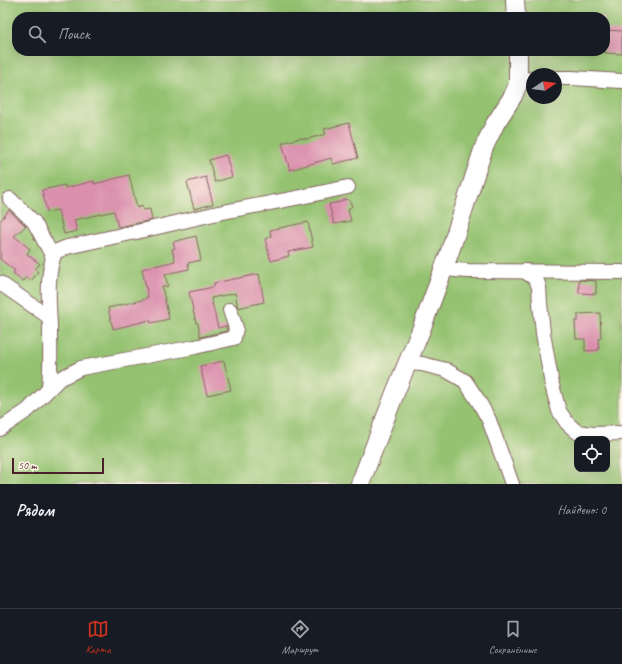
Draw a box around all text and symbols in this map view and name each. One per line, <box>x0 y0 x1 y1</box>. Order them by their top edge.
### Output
search box <box>12 12 610 56</box>
icon: search <box>26 23 48 45</box>
text: Поиск <box>58 25 90 44</box>
north arrow <box>526 68 562 104</box>
map controls <box>574 436 610 472</box>
button: locate <box>574 436 610 472</box>
scale bar <box>12 456 104 475</box>
text: 50 m <box>18 458 37 472</box>
text: Рядом <box>16 500 54 521</box>
text: Найдено: 0 <box>558 502 606 518</box>
tab: Карта <box>85 618 111 656</box>
tab: Маршрут <box>282 618 318 656</box>
tab: Сохранённые <box>489 618 537 656</box>

